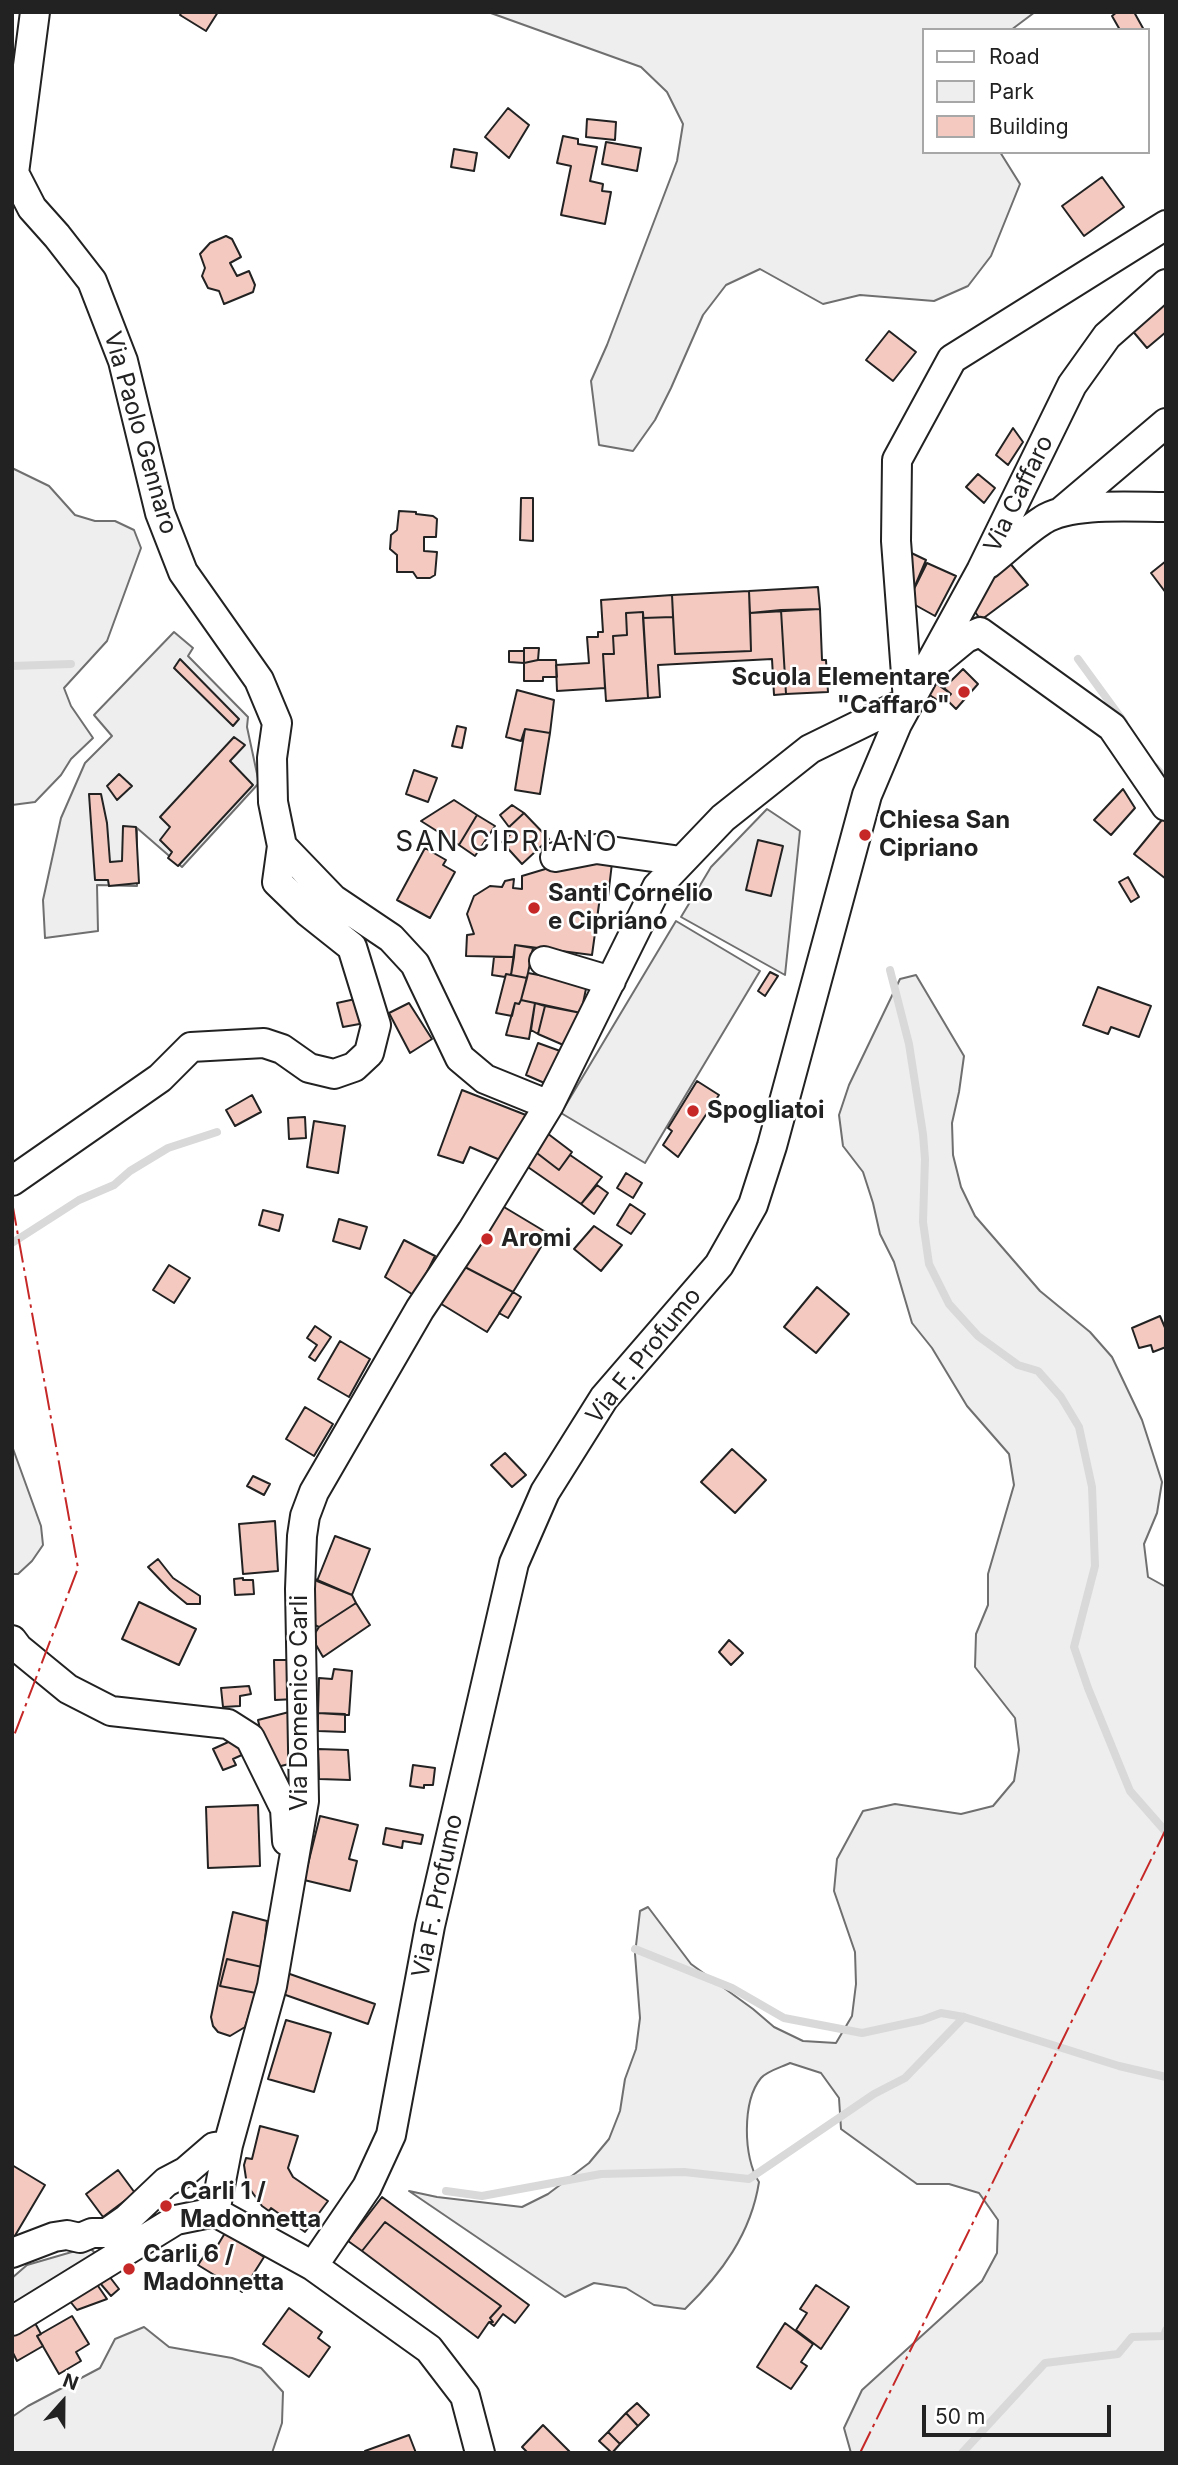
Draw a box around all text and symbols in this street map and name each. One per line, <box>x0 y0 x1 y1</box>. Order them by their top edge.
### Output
legend <box>922 28 1150 154</box>
text: Road <box>989 44 1040 69</box>
text: Park <box>989 79 1034 104</box>
text: Building <box>989 114 1069 139</box>
street label: Via Paolo Gennaro <box>97 328 183 538</box>
street label: Via Caffaro <box>978 431 1060 557</box>
place label: Scuola Elementare "Caffaro" <box>732 664 950 720</box>
marker: Scuola Elementare "Caffaro" <box>956 684 972 700</box>
place label: Chiesa San Cipriano <box>879 807 1010 863</box>
district label: SAN CIPRIANO <box>397 826 617 860</box>
marker: Chiesa San Cipriano <box>857 827 873 843</box>
place label: Santi Cornelio e Cipriano <box>548 880 713 936</box>
marker: Santi Cornelio e Cipriano <box>526 900 542 916</box>
place label: Spogliatoi <box>707 1097 824 1125</box>
marker: Spogliatoi <box>685 1103 701 1119</box>
place label: Aromi <box>501 1225 571 1253</box>
marker: Aromi <box>479 1231 495 1247</box>
street label: Via F. Profumo <box>580 1282 708 1430</box>
street label: Via Domenico Carli <box>286 1595 314 1811</box>
street label: Via F. Profumo <box>407 1812 469 1980</box>
place label: Carli 1 / Madonnetta <box>180 2178 321 2234</box>
marker: Carli 1 / Madonnetta <box>158 2198 174 2214</box>
place label: Carli 6 / Madonnetta <box>143 2241 284 2297</box>
marker: Carli 6 / Madonnetta <box>121 2261 137 2277</box>
north arrow <box>28 2367 98 2437</box>
text: N <box>60 2369 82 2395</box>
scale bar <box>926 2392 1115 2436</box>
text: 50 m <box>935 2404 985 2429</box>

